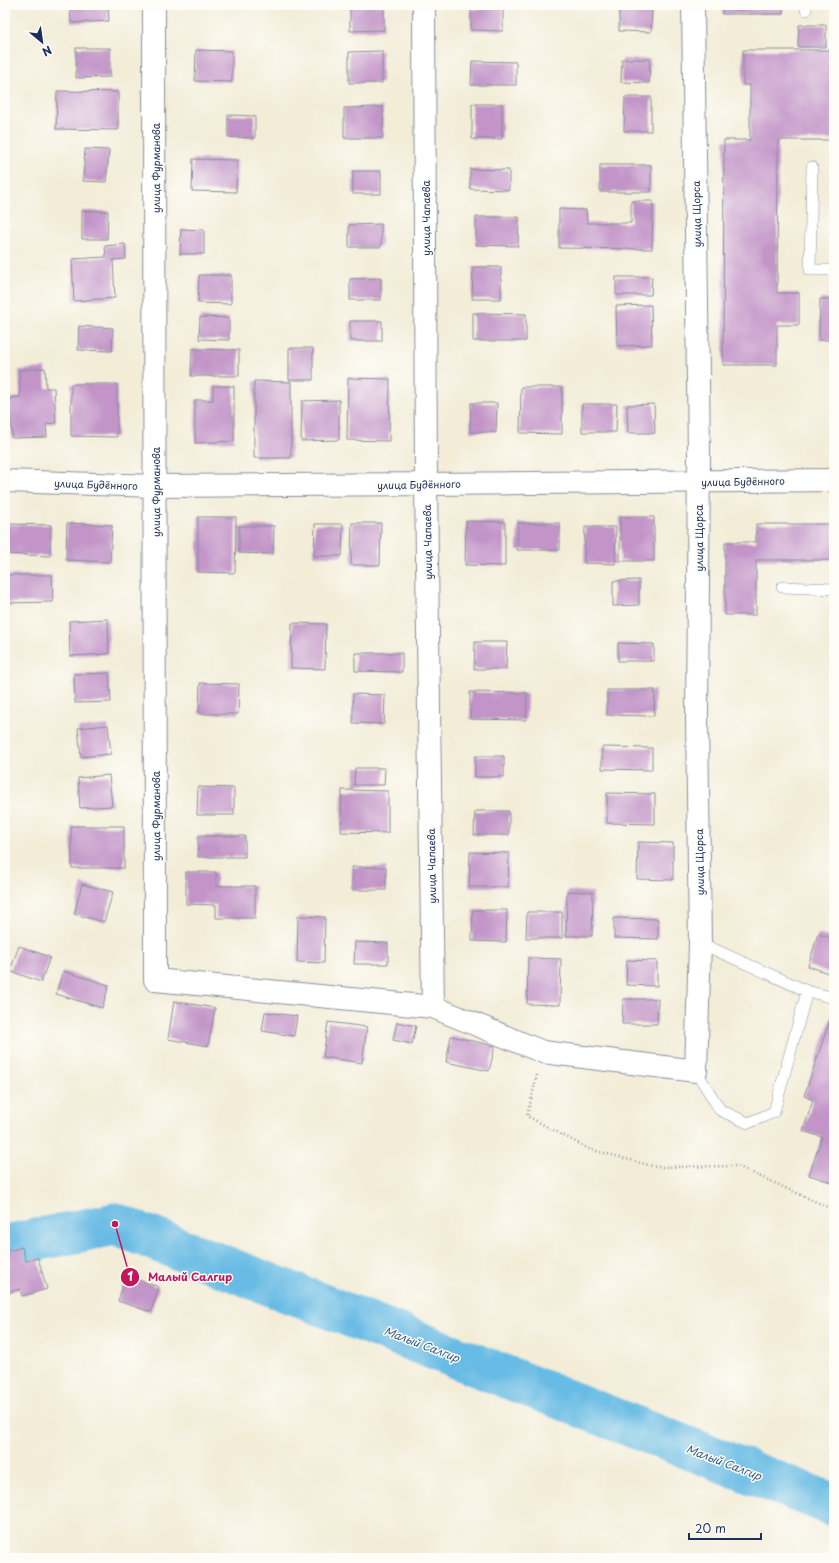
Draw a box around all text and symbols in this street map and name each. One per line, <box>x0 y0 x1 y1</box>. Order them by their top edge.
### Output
north arrow <box>22 22 62 62</box>
text: N <box>39 42 55 61</box>
street label: улица Фурманова <box>148 122 164 213</box>
street label: улица Чапаева <box>418 180 433 256</box>
street label: улица Щорса <box>688 180 704 248</box>
street label: улица Фурманова <box>148 446 164 537</box>
street label: улица Будённого <box>701 473 785 489</box>
street label: улица Будённого <box>54 475 139 493</box>
street label: улица Будённого <box>377 476 461 492</box>
street label: улица Чапаева <box>419 503 435 580</box>
street label: улица Щорса <box>691 504 706 571</box>
street label: улица Фурманова <box>148 770 164 861</box>
street label: улица Чапаева <box>423 827 439 904</box>
street label: улица Щорса <box>691 828 707 896</box>
callout: Малый Салгир <box>120 1266 240 1289</box>
text: 1 <box>127 1267 133 1285</box>
text: Малый Салгир <box>148 1268 232 1285</box>
water label: Малый Салгир <box>382 1322 463 1367</box>
water label: Малый Салгир <box>684 1440 765 1485</box>
scale bar <box>689 1515 761 1541</box>
text: 20 m <box>695 1519 726 1537</box>

